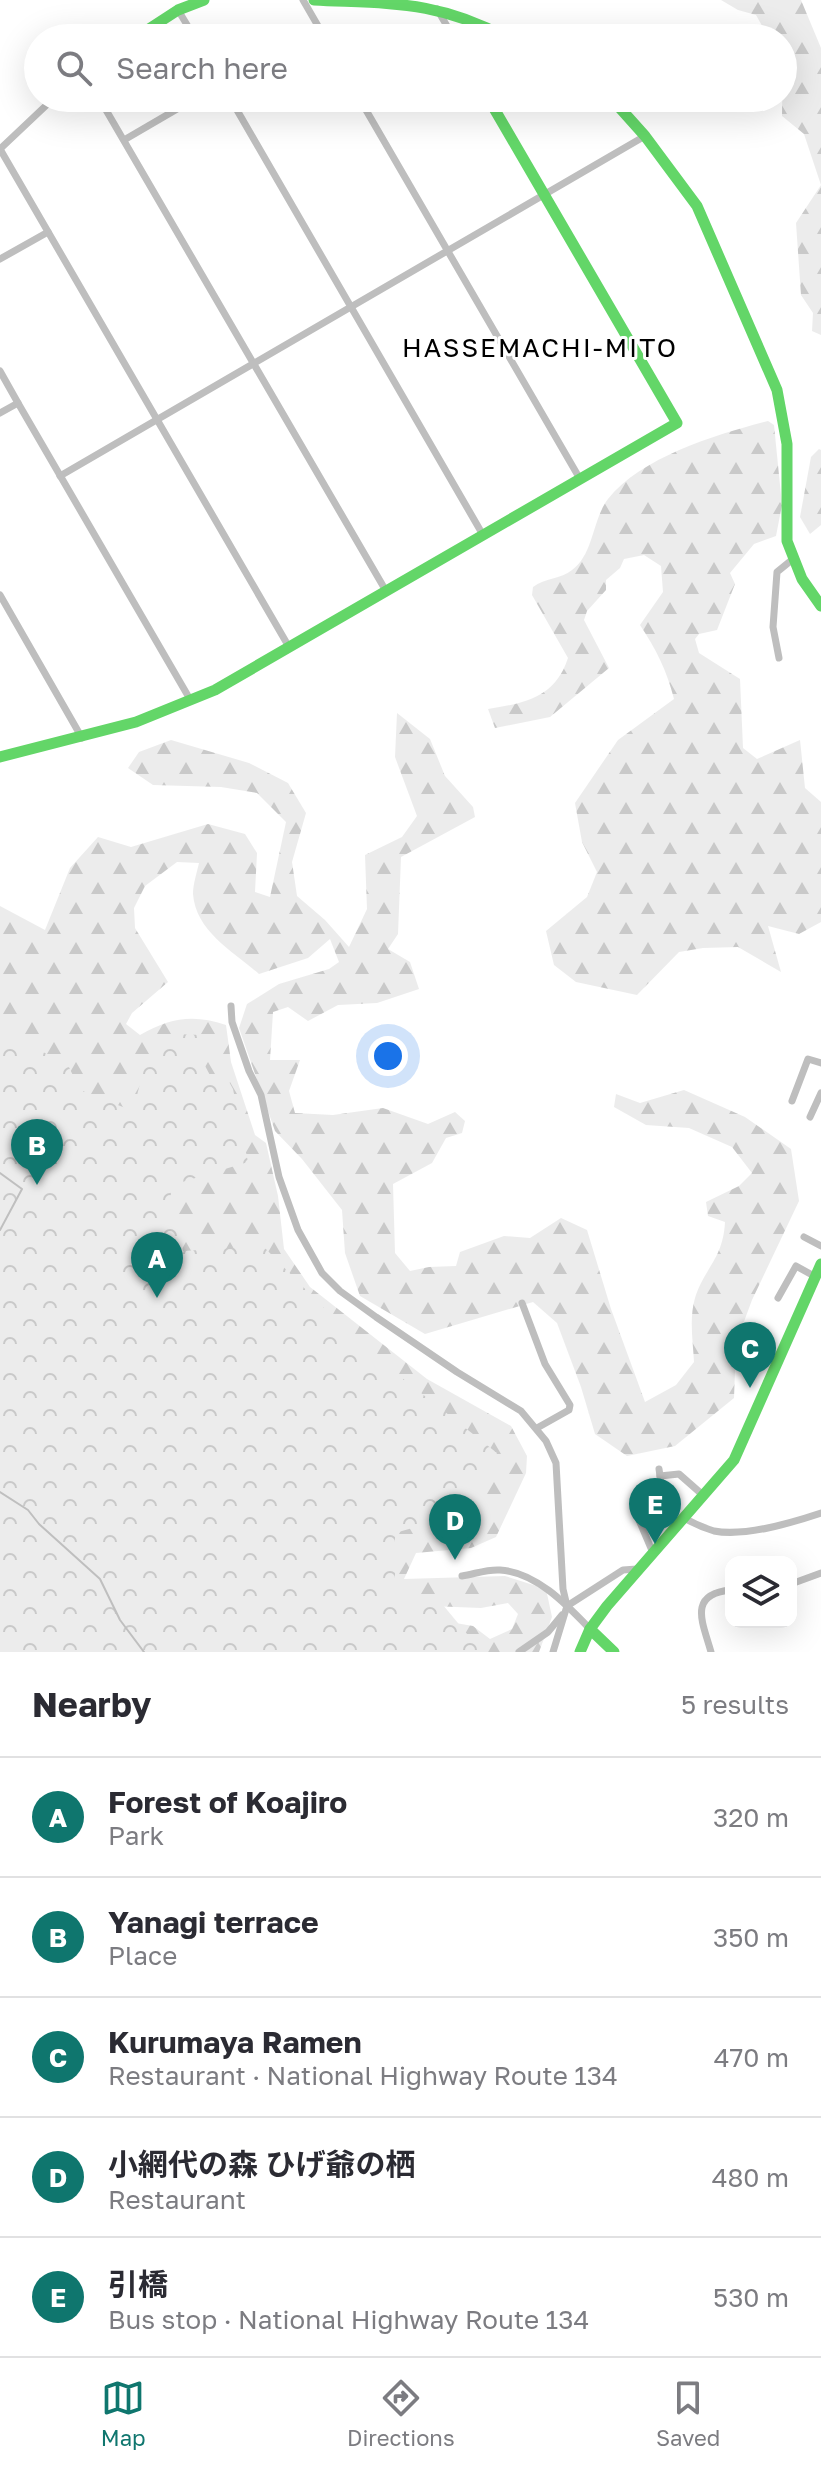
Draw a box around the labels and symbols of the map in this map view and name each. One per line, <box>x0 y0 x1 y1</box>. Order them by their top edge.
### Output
district label: HASSEMACHI-MITO <box>402 332 678 363</box>
your location <box>368 1036 408 1076</box>
pin: B <box>11 1119 63 1185</box>
pin: A <box>131 1232 183 1298</box>
pin: C <box>724 1322 776 1388</box>
pin: E <box>629 1478 681 1544</box>
pin: D <box>429 1494 481 1560</box>

